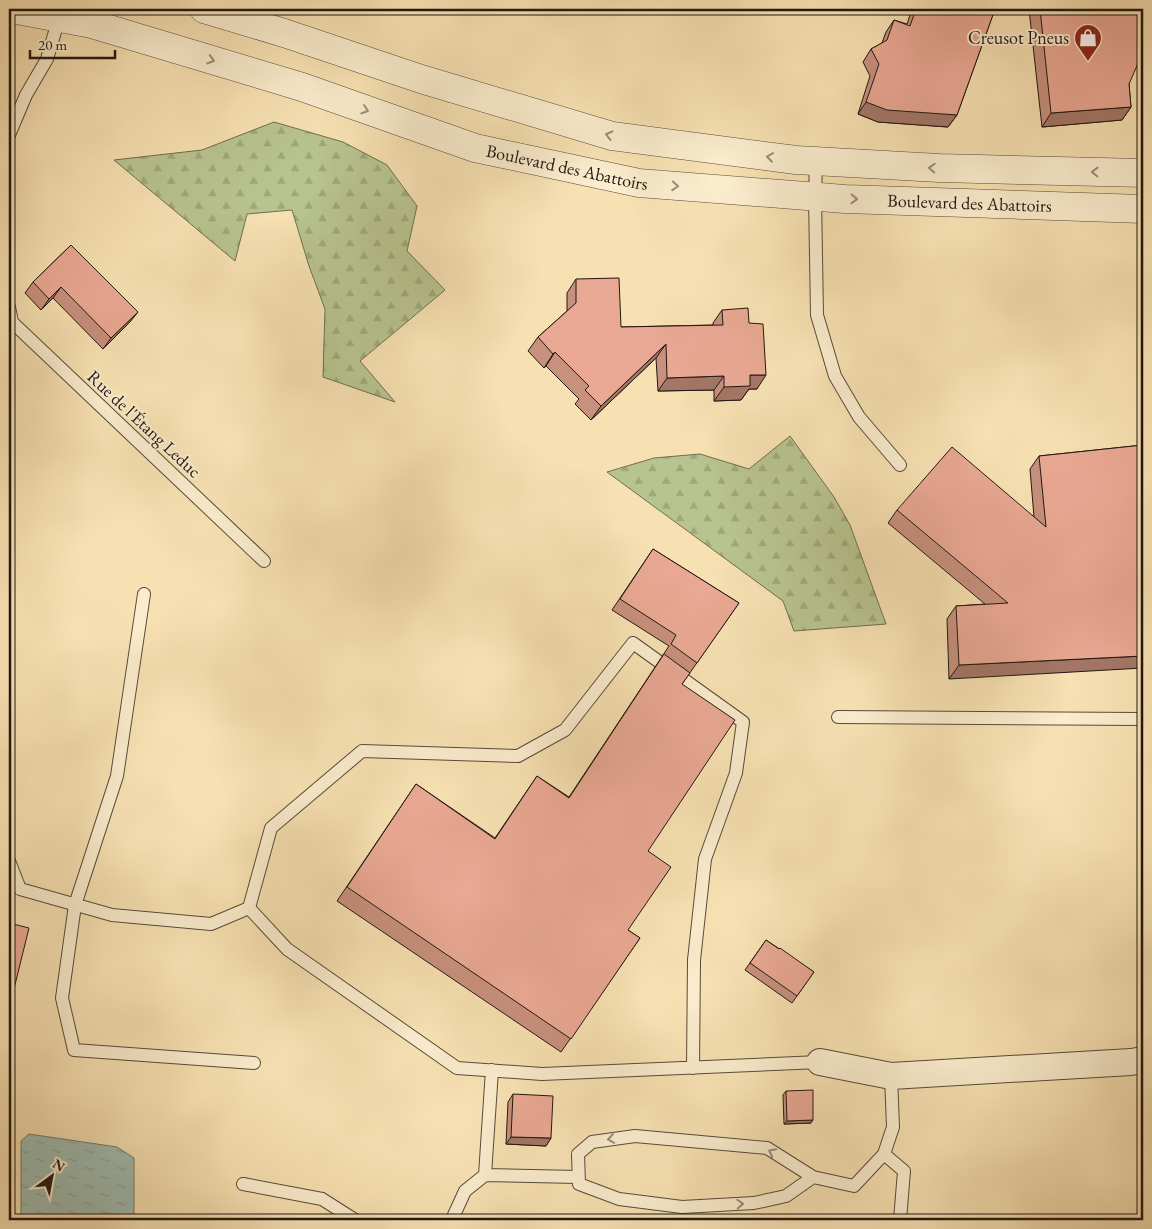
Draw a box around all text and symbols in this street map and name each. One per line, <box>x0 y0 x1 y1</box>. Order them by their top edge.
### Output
shop icon: Creusot Pneus <box>1073 23 1103 62</box>
place label: Creusot Pneus <box>968 26 1069 49</box>
scale bar <box>30 28 115 60</box>
text: 20 m <box>38 35 67 54</box>
one-way arrow <box>206 54 214 64</box>
one-way arrow <box>361 104 369 114</box>
one-way arrow <box>605 130 614 141</box>
street label: Boulevard des Abattoirs <box>484 139 649 195</box>
one-way arrow <box>766 152 774 163</box>
one-way arrow <box>928 162 936 173</box>
one-way arrow <box>1090 167 1098 177</box>
one-way arrow <box>671 180 679 191</box>
street label: Boulevard des Abattoirs <box>887 188 1052 217</box>
one-way arrow <box>851 194 859 204</box>
street label: Rue de l'Étang Leduc <box>83 365 206 482</box>
one-way arrow <box>607 1133 615 1144</box>
one-way arrow <box>768 1148 777 1158</box>
north arrow <box>28 1152 78 1202</box>
text: N <box>49 1154 69 1176</box>
one-way arrow <box>736 1199 744 1210</box>

